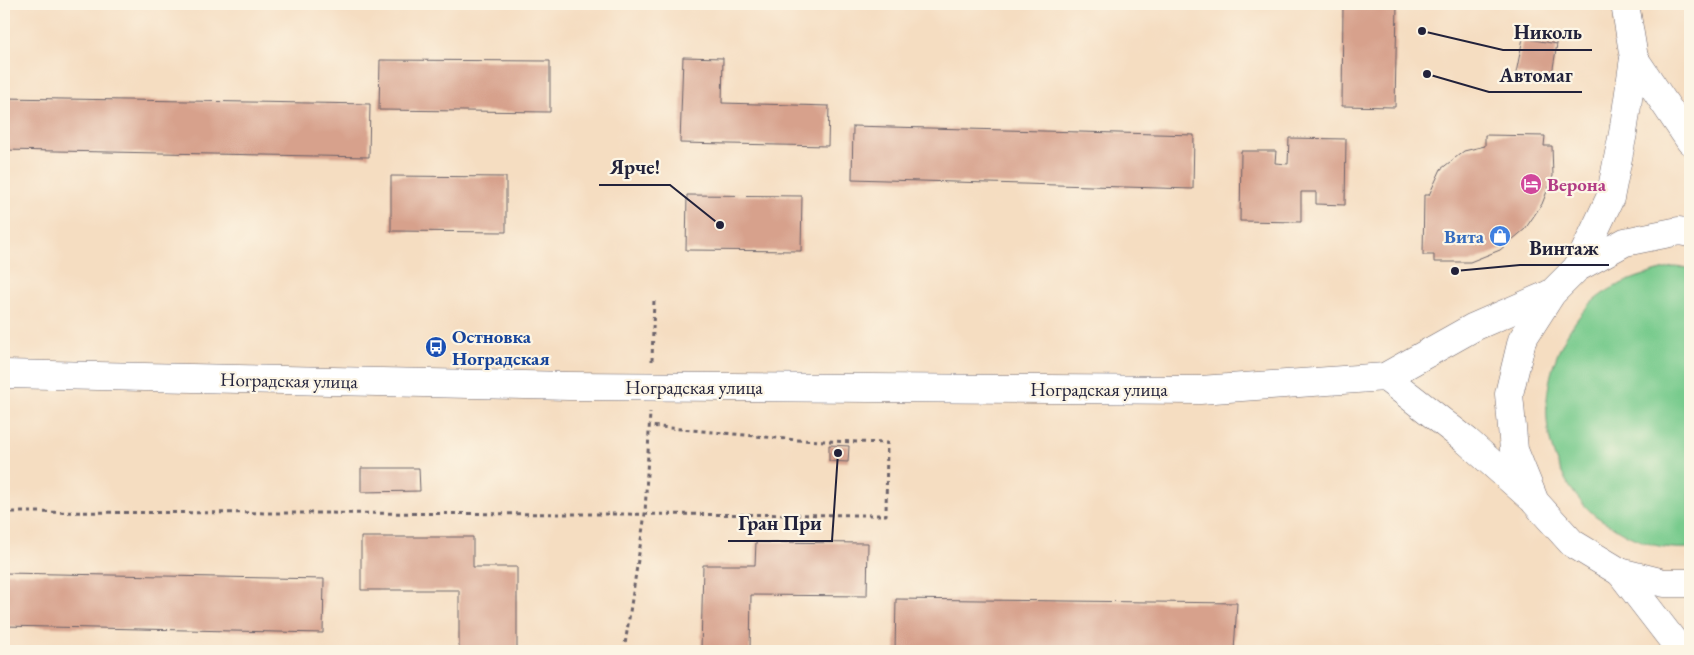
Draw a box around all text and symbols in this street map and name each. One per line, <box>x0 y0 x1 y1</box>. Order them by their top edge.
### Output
callout: Николь <box>1503 15 1592 50</box>
text: Николь <box>1514 19 1582 45</box>
callout: Автомаг <box>1489 57 1582 92</box>
text: Автомаг <box>1498 62 1573 88</box>
callout: Ярче! <box>599 150 670 185</box>
text: Ярче! <box>609 154 660 180</box>
hotel icon: Верона <box>1519 172 1543 196</box>
place label: Верона <box>1547 172 1607 197</box>
place label: Вита <box>1444 224 1485 249</box>
shop icon: Вита <box>1488 224 1512 248</box>
callout: Винтаж <box>1520 230 1609 265</box>
text: Винтаж <box>1529 235 1599 261</box>
place label: Остновка Ноградская <box>452 324 550 371</box>
bus stop icon: Остновка Ноградская <box>424 335 448 359</box>
street label: Ноградская улица <box>220 367 358 394</box>
street label: Ноградская улица <box>625 375 763 400</box>
street label: Ноградская улица <box>1030 377 1168 402</box>
callout: Гран При <box>728 506 832 541</box>
text: Гран При <box>738 510 822 536</box>

